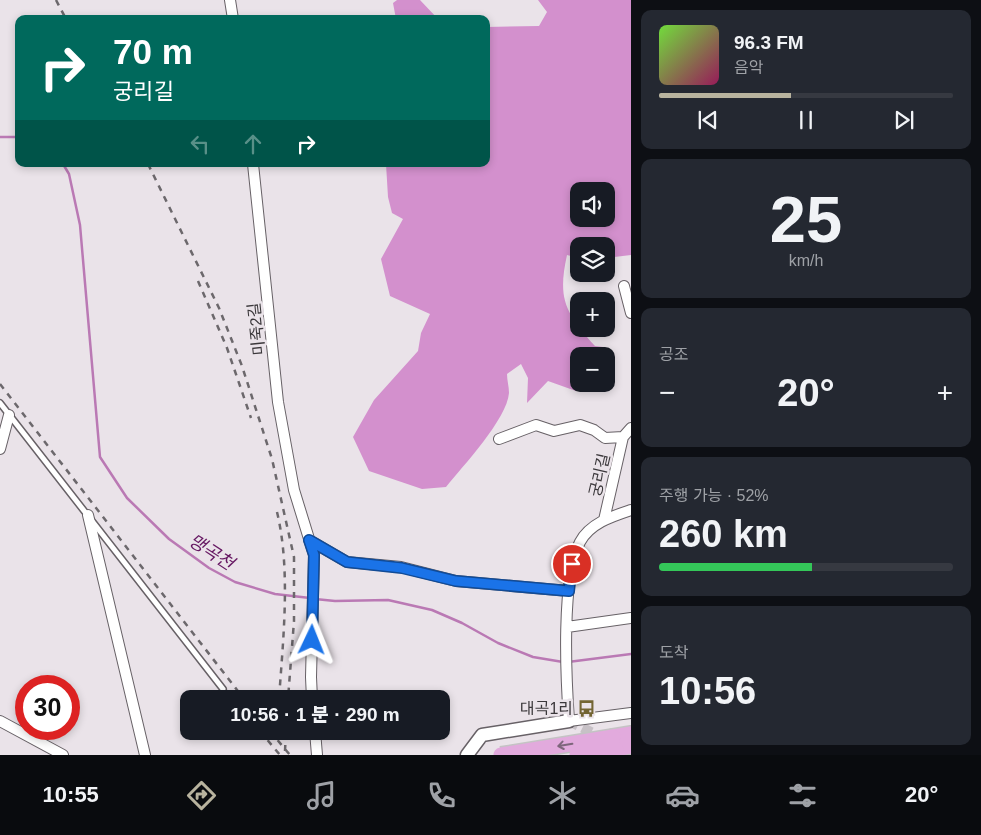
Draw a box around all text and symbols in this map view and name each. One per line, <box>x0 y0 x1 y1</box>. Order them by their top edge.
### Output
text: 70 m <box>113 32 193 71</box>
text: 96.3 FM <box>734 32 804 53</box>
icon: right <box>30 35 95 100</box>
text: 음악 <box>734 59 763 76</box>
text: 궁리길 <box>113 79 174 104</box>
icon: previous <box>694 106 722 134</box>
icon: pause <box>792 106 820 134</box>
icon: next <box>890 106 918 134</box>
icon: left <box>186 130 214 158</box>
icon: ahead <box>239 130 267 158</box>
icon: right <box>292 130 320 158</box>
map controls <box>570 182 615 392</box>
button: sound <box>570 182 615 227</box>
text: 25 <box>770 183 842 256</box>
button: layers <box>570 237 615 282</box>
text: km/h <box>789 252 823 269</box>
button: + <box>570 292 615 337</box>
street label: 미죽2길 <box>245 302 268 356</box>
text: 공조 <box>659 346 688 363</box>
button: − <box>570 347 615 392</box>
text: 20° <box>777 372 835 414</box>
text: − <box>659 377 675 408</box>
text: + <box>937 377 953 408</box>
street label: 궁리길 <box>586 452 613 499</box>
text: 주행 가능 · 52% <box>659 487 769 504</box>
text: 260 km <box>659 513 788 555</box>
water label: 맹곡천 <box>185 530 239 575</box>
pin <box>551 543 593 585</box>
icon: arrive <box>558 550 586 578</box>
position arrow <box>285 613 337 665</box>
text: 도착 <box>659 644 688 661</box>
text: 10:56 <box>659 670 756 712</box>
speed limit sign: 30 <box>15 675 80 740</box>
bus stop icon: 대곡1리 <box>577 698 597 718</box>
place label: 대곡1리 <box>520 700 573 717</box>
text: 10:56 · 1 분 · 290 m <box>230 704 400 725</box>
one-way arrow <box>557 740 573 750</box>
icon: directions <box>184 778 219 813</box>
icon: music <box>304 778 339 813</box>
icon: phone <box>424 778 459 813</box>
icon: climate <box>545 778 580 813</box>
icon: car <box>665 778 700 813</box>
icon: filters <box>785 778 820 813</box>
text: 10:55 <box>43 782 99 807</box>
text: 20° <box>905 782 938 807</box>

